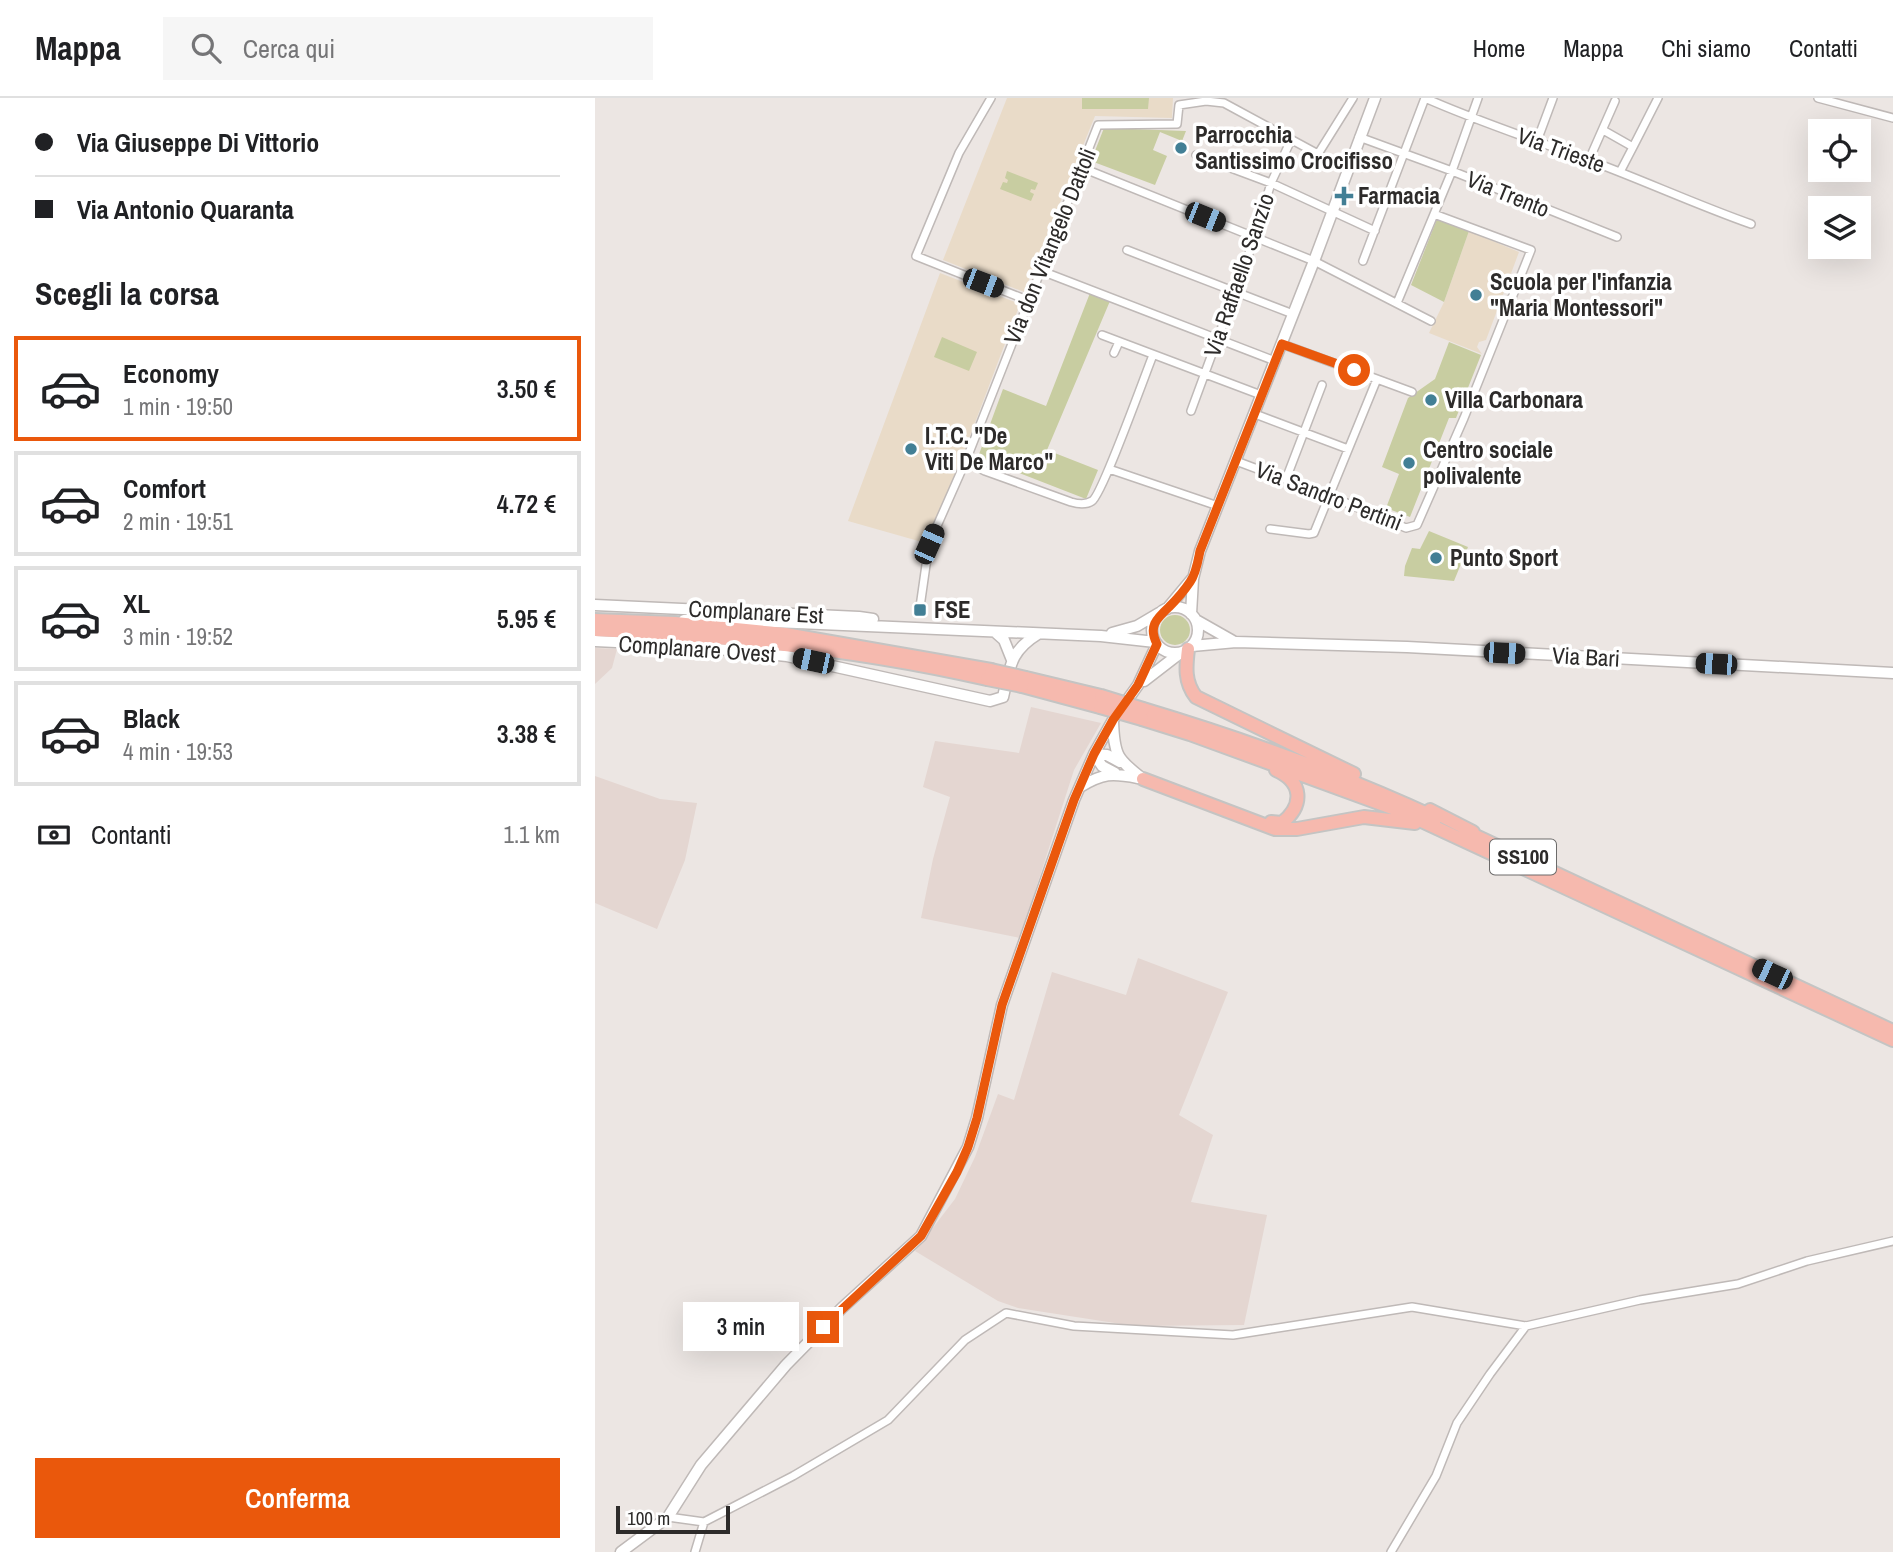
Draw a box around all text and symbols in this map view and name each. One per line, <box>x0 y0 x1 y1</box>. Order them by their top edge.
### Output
search box <box>163 17 653 80</box>
text: Mappa <box>35 26 121 70</box>
icon: search <box>187 29 225 67</box>
text: Cerca qui <box>243 31 335 66</box>
text: Home <box>1473 32 1525 64</box>
text: Mappa <box>1563 32 1623 64</box>
text: Chi siamo <box>1661 32 1751 64</box>
text: Contatti <box>1789 32 1858 64</box>
place label: Parrocchia Santissimo Crocifisso <box>1195 119 1393 176</box>
street label: Via Trieste <box>1513 119 1609 180</box>
map controls <box>1808 119 1871 259</box>
button: locate <box>1808 119 1871 182</box>
text: Via Giuseppe Di Vittorio <box>77 125 319 160</box>
marker: Parrocchia Santissimo Crocifisso <box>1173 140 1189 156</box>
street label: Via don Vitangelo Dattoli <box>996 143 1103 349</box>
street label: Via Trento <box>1462 163 1554 224</box>
place label: Farmacia <box>1358 180 1440 211</box>
marker: Farmacia <box>1336 188 1352 204</box>
street label: Via Raffaello Sanzio <box>1196 189 1281 361</box>
text: Via Antonio Quaranta <box>77 192 294 227</box>
button: layers <box>1808 196 1871 259</box>
car <box>1182 199 1229 235</box>
car <box>960 266 1007 300</box>
place label: Scuola per l'infanzia "Maria Montessori" <box>1490 266 1672 323</box>
text: Scegli la corsa <box>35 272 219 315</box>
marker: Scuola per l'infanzia "Maria Montessori" <box>1468 287 1484 303</box>
route start <box>1338 354 1370 386</box>
text: Economy <box>123 356 219 391</box>
icon: car <box>39 357 102 420</box>
text: 3.50 € <box>497 371 556 406</box>
place label: Villa Carbonara <box>1445 384 1584 415</box>
text: 1 min · 19:50 <box>123 391 233 422</box>
marker: Villa Carbonara <box>1423 392 1439 408</box>
place label: I.T.C. "De Viti De Marco" <box>925 420 1053 477</box>
place label: Centro sociale polivalente <box>1423 434 1553 491</box>
marker: I.T.C. "De Viti De Marco" <box>903 441 919 457</box>
street label: Via Sandro Pertini <box>1251 453 1407 538</box>
marker: Centro sociale polivalente <box>1401 455 1417 471</box>
text: Comfort <box>123 471 206 506</box>
icon: car <box>39 472 102 535</box>
text: 4.72 € <box>497 486 556 521</box>
text: 2 min · 19:51 <box>123 506 233 537</box>
car <box>911 521 948 567</box>
place label: Punto Sport <box>1450 542 1558 573</box>
marker: Punto Sport <box>1428 550 1444 566</box>
text: XL <box>123 586 150 621</box>
icon: car <box>39 587 102 650</box>
street label: Complanare Est <box>688 592 824 631</box>
place label: FSE <box>934 594 971 625</box>
text: 5.95 € <box>497 601 556 636</box>
marker: FSE <box>912 602 928 618</box>
text: 3 min · 19:52 <box>123 621 233 652</box>
street label: Complanare Ovest <box>618 628 777 669</box>
street label: Via Bari <box>1551 639 1621 674</box>
car <box>1483 641 1526 665</box>
car <box>791 646 836 676</box>
car <box>1695 652 1738 676</box>
text: Black <box>123 701 180 736</box>
icon: car <box>39 702 102 765</box>
text: 3.38 € <box>497 716 556 751</box>
text: 4 min · 19:53 <box>123 736 233 767</box>
icon: cash <box>35 816 73 854</box>
text: Contanti <box>91 817 172 852</box>
text: 1.1 km <box>503 819 560 850</box>
road number: SS100 <box>1490 840 1556 874</box>
car <box>1749 956 1796 992</box>
callout: 3 min <box>683 1302 799 1352</box>
text: 3 min <box>717 1311 765 1342</box>
route end <box>807 1311 839 1343</box>
button: Conferma <box>35 1458 560 1538</box>
scale bar <box>616 1503 730 1535</box>
text: 100 m <box>627 1505 670 1531</box>

